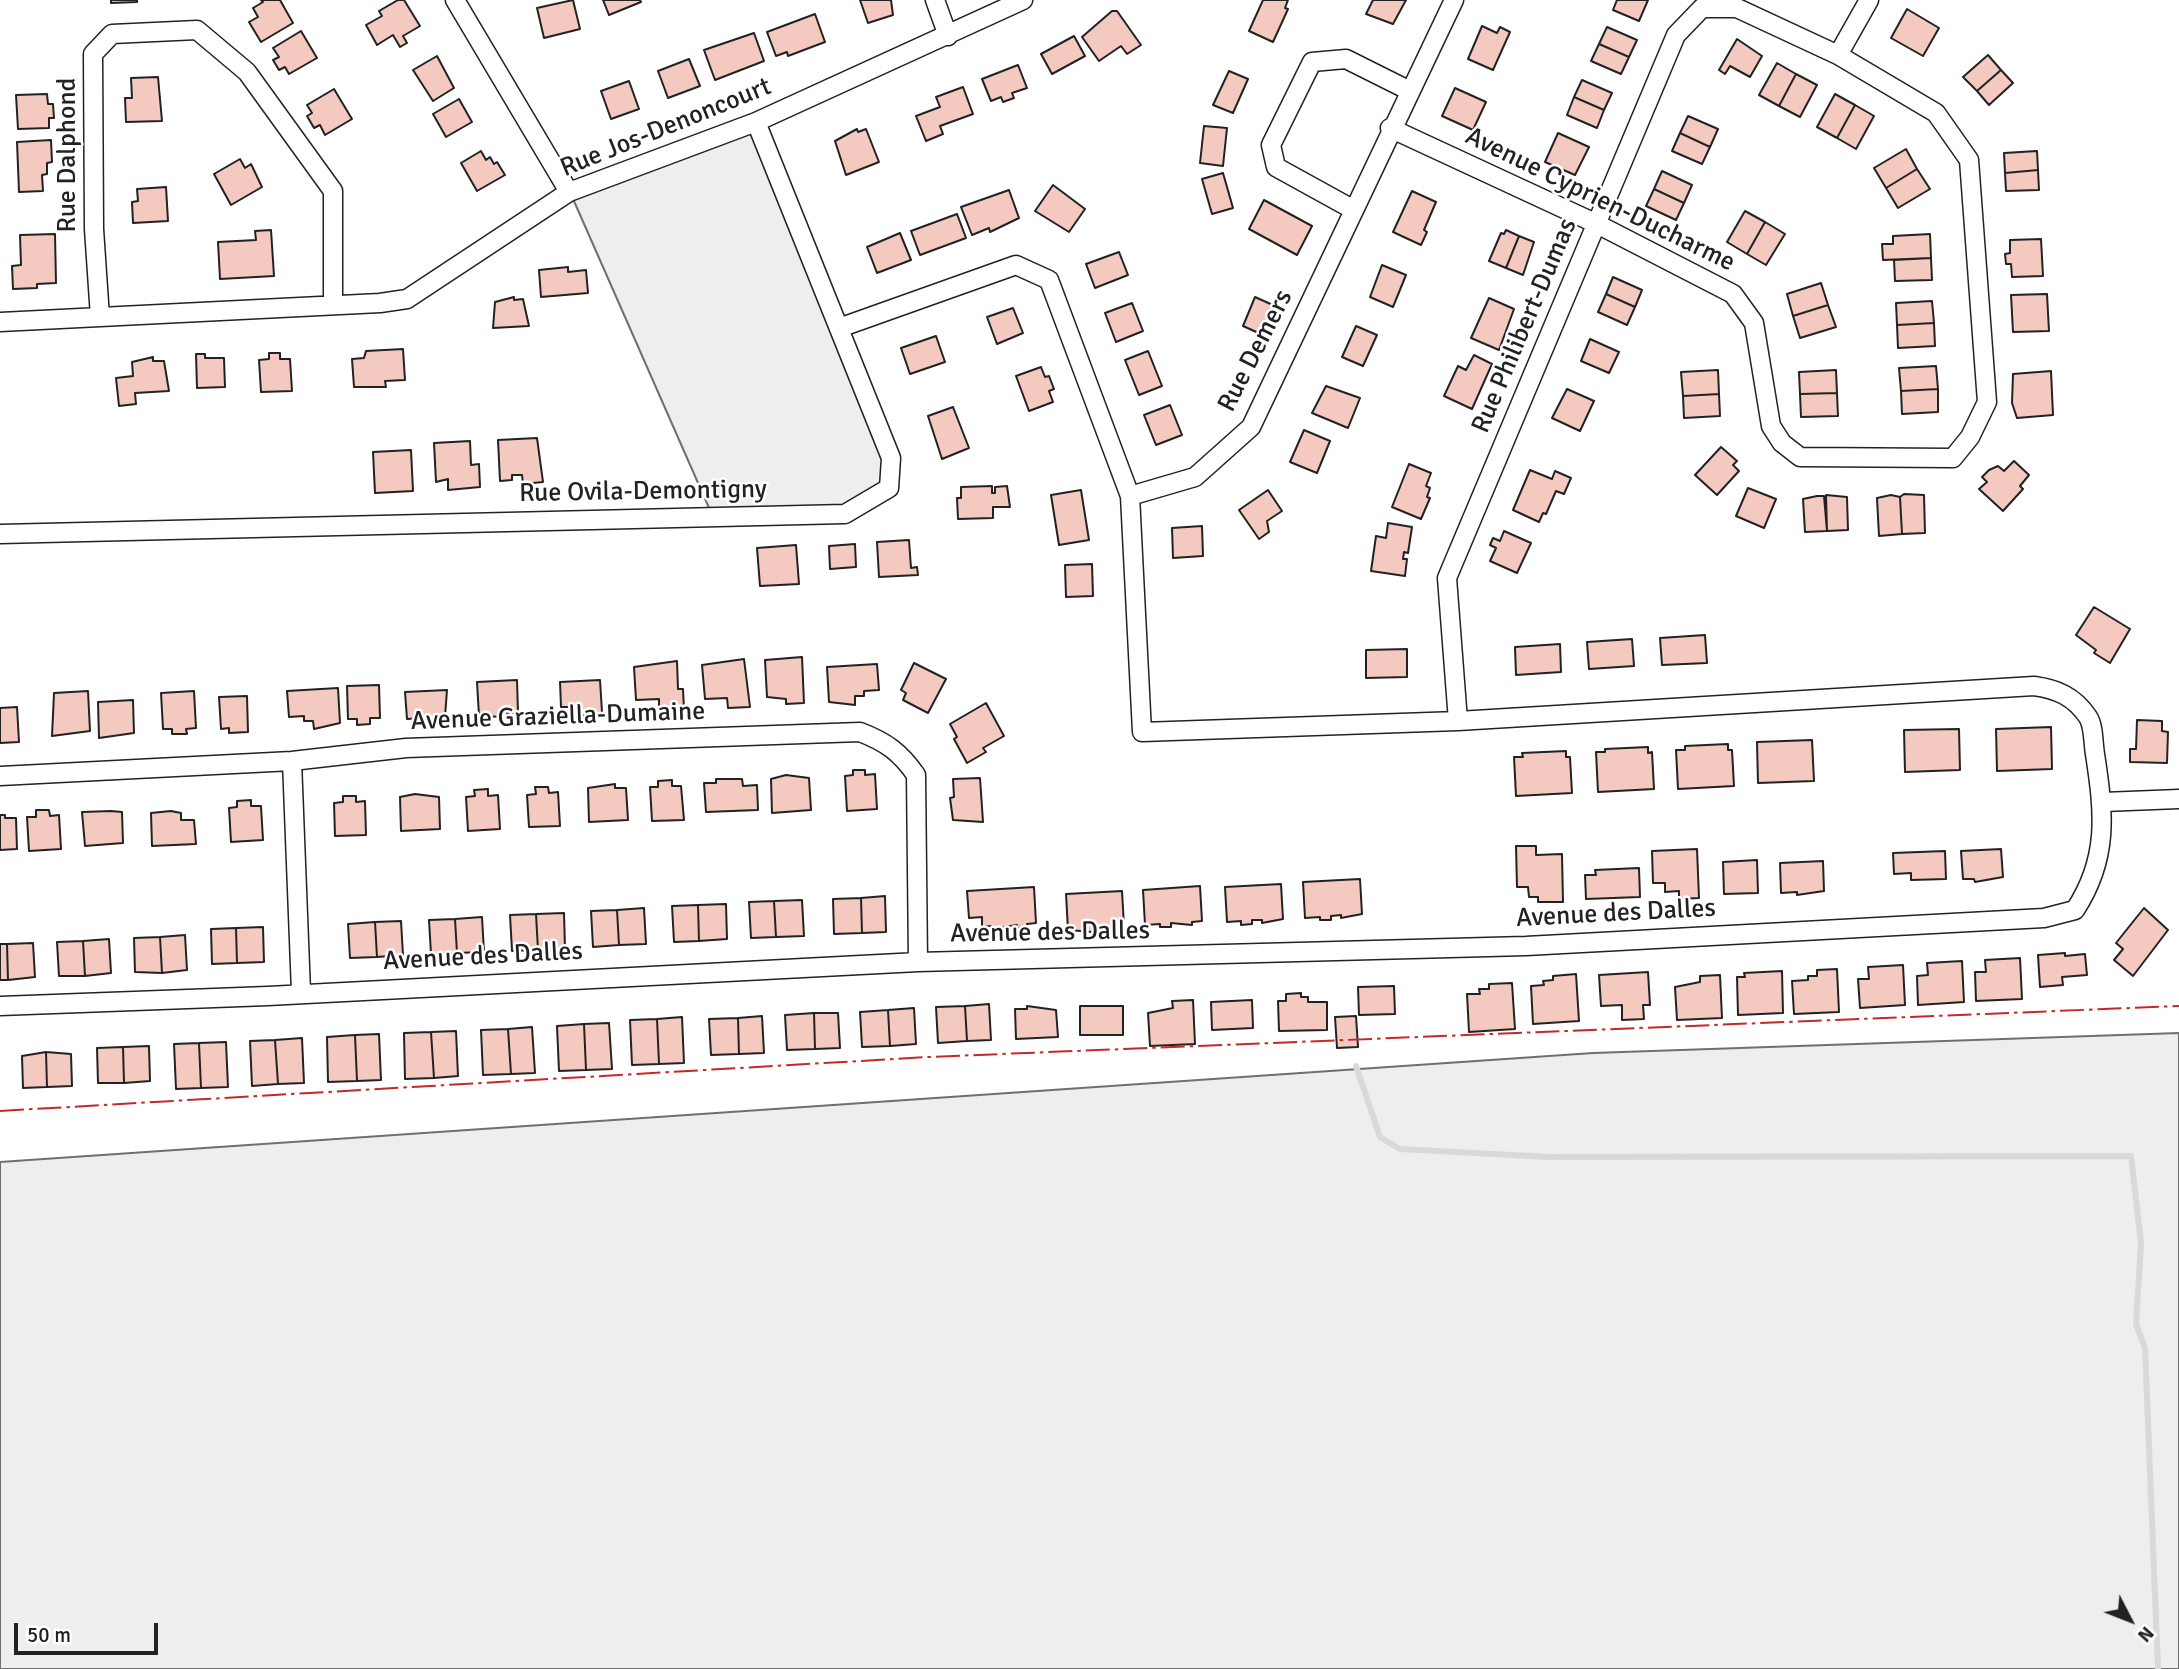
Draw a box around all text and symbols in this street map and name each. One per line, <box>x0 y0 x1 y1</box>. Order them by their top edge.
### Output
street label: Rue Jos-Denoncourt <box>556 72 776 184</box>
street label: Rue Dalphond <box>52 78 84 232</box>
street label: Avenue Cyprien-Ducharme <box>1460 121 1740 279</box>
street label: Rue Philibert-Dumas <box>1466 214 1584 438</box>
street label: Rue Demers <box>1212 285 1300 417</box>
street label: Rue Ovila-Demontigny <box>519 474 767 510</box>
street label: Avenue Graziella-Dumaine <box>410 696 706 738</box>
street label: Avenue des Dalles <box>1515 893 1717 935</box>
street label: Avenue des Dalles <box>950 916 1150 950</box>
street label: Avenue des Dalles <box>382 936 584 978</box>
north arrow <box>2095 1585 2165 1655</box>
scale bar <box>18 1610 161 1654</box>
text: N <box>2132 1621 2159 1647</box>
text: 50 m <box>27 1622 71 1648</box>

